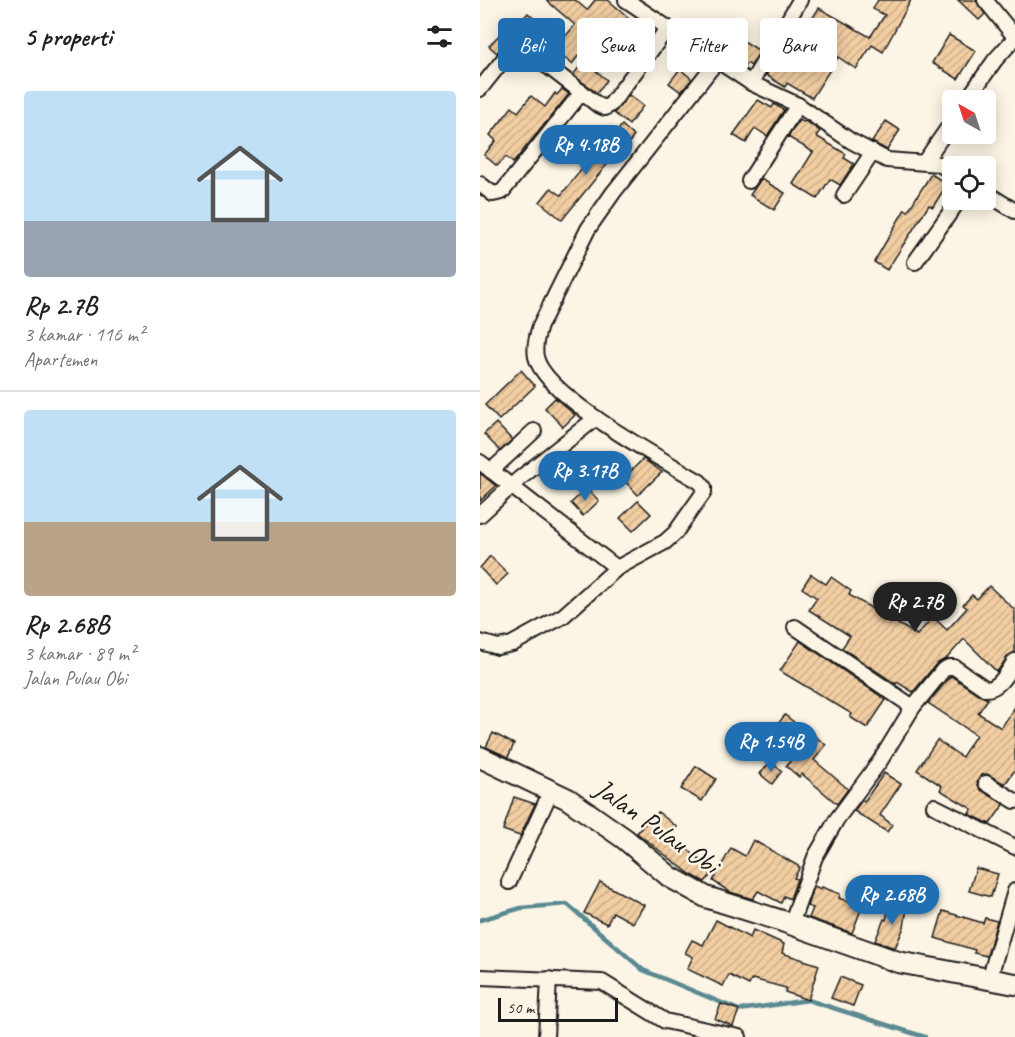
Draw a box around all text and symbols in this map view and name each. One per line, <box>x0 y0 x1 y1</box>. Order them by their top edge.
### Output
chip: Beli <box>498 18 565 72</box>
chip: Sewa <box>577 18 655 72</box>
chip: Filter <box>667 18 748 72</box>
chip: Baru <box>760 18 837 72</box>
text: 5 properti <box>24 20 112 53</box>
icon: filters <box>423 20 456 53</box>
north arrow <box>942 90 996 144</box>
map controls <box>942 90 996 210</box>
pin: Rp 4.18B <box>524 125 648 176</box>
icon: home <box>186 130 294 238</box>
text: Rp 4.18B <box>553 132 619 157</box>
button: locate <box>942 156 996 210</box>
text: Rp 2.7B <box>24 289 97 322</box>
text: 3 kamar · 116 m² <box>24 322 144 347</box>
text: Apartemen <box>24 347 97 372</box>
icon: home <box>186 449 294 557</box>
pin: Rp 3.17B <box>523 451 647 502</box>
text: Rp 3.17B <box>552 458 618 483</box>
pin: Rp 2.7B <box>860 582 970 633</box>
text: Rp 2.7B <box>887 589 943 614</box>
text: Rp 2.68B <box>24 608 109 641</box>
text: 3 kamar · 89 m² <box>24 641 135 666</box>
text: Jalan Pulau Obi <box>24 666 127 691</box>
pin: Rp 1.54B <box>709 722 833 773</box>
text: Rp 1.54B <box>739 729 803 754</box>
street label: Jalan Pulau Obi <box>586 769 729 884</box>
pin: Rp 2.68B <box>830 875 954 926</box>
text: Rp 2.68B <box>859 882 925 907</box>
scale bar <box>498 995 618 1022</box>
text: 50 m <box>507 998 534 1018</box>

